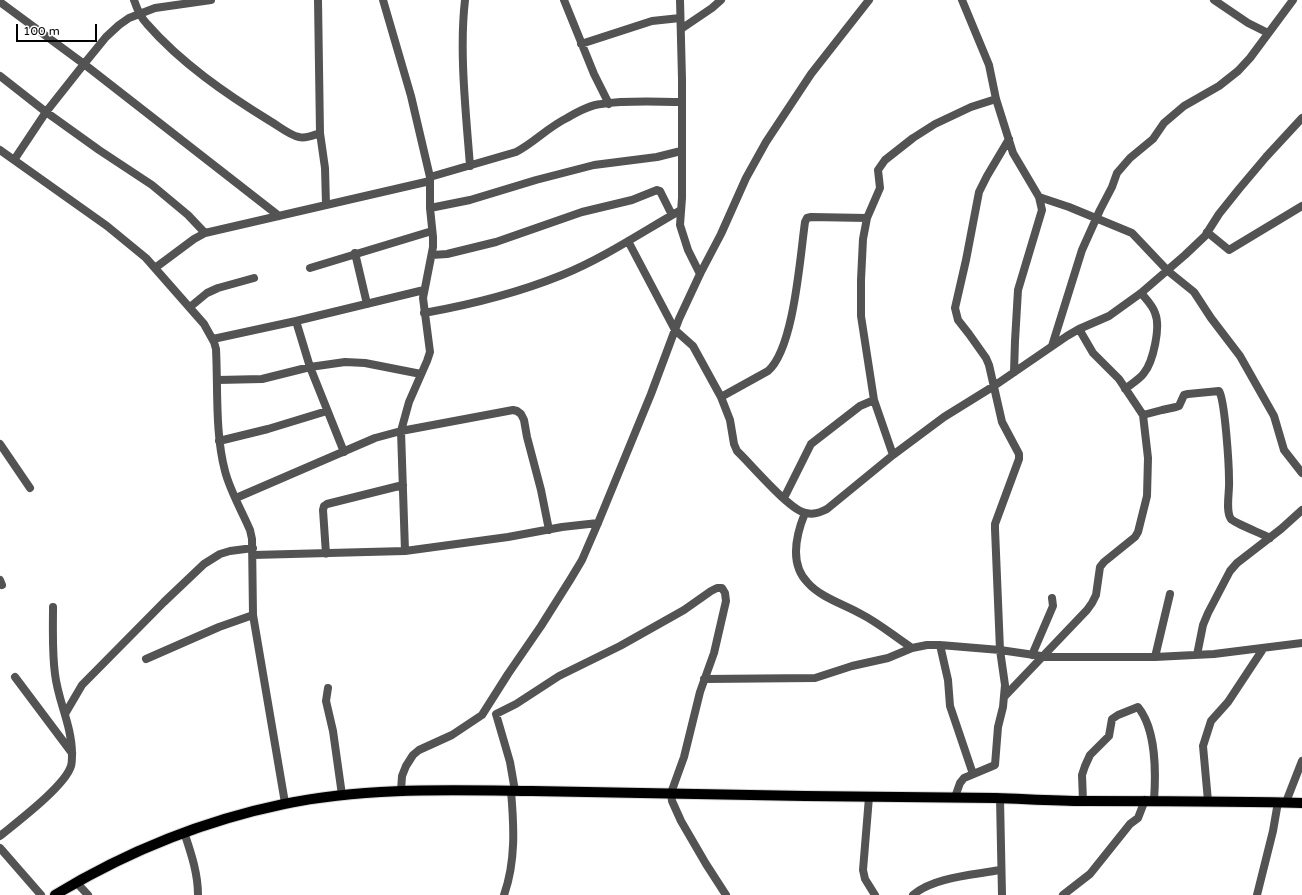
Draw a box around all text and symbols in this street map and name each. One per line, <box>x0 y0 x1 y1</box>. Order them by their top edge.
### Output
scale bar <box>18 16 99 42</box>
text: 100 m <box>23 24 60 38</box>

